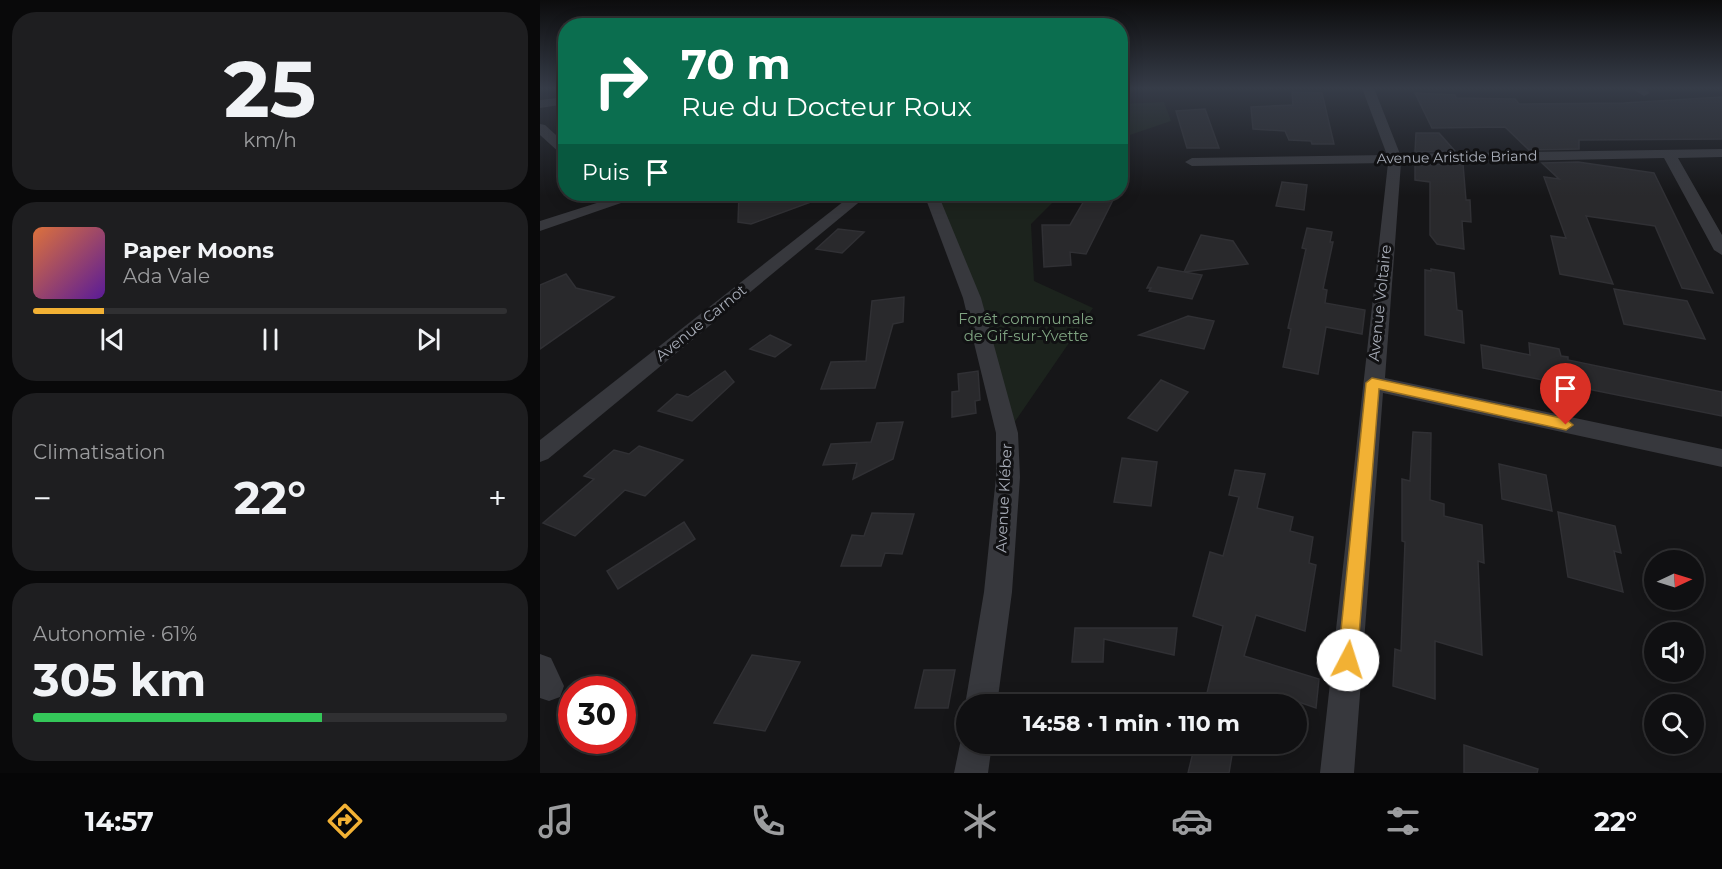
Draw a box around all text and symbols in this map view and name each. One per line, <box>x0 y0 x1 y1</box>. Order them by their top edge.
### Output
text: 70 m <box>681 38 791 90</box>
text: 25 <box>224 41 316 137</box>
icon: right <box>582 42 660 120</box>
text: Rue du Docteur Roux <box>681 90 972 123</box>
text: km/h <box>243 128 297 152</box>
street label: Avenue Aristide Briand <box>1376 147 1538 167</box>
icon: arrive <box>641 156 674 189</box>
text: Puis <box>582 159 629 186</box>
text: Paper Moons <box>123 237 274 264</box>
street label: Avenue Voltaire <box>1364 244 1395 362</box>
text: Ada Vale <box>123 264 210 288</box>
street label: Avenue Carnot <box>651 280 750 365</box>
park label: Forêt communale de Gif-sur-Yvette <box>958 309 1094 345</box>
icon: previous <box>96 323 129 356</box>
icon: pause <box>254 323 287 356</box>
icon: next <box>412 323 445 356</box>
pin <box>1540 363 1591 425</box>
icon: arrive <box>1549 372 1582 405</box>
text: Climatisation <box>33 440 166 464</box>
street label: Avenue Kléber <box>991 443 1016 553</box>
text: 22° <box>234 470 306 525</box>
text: − <box>33 478 52 518</box>
text: + <box>488 478 507 518</box>
north arrow <box>1644 550 1704 610</box>
map controls <box>1644 550 1704 754</box>
text: Autonomie · 61% <box>33 622 197 646</box>
button: sound <box>1644 622 1704 682</box>
position arrow <box>1316 628 1380 692</box>
text: 305 km <box>33 652 206 707</box>
speed limit sign: 30 <box>558 676 636 754</box>
button: search <box>1644 694 1704 754</box>
text: 14:58 · 1 min · 110 m <box>1023 710 1240 737</box>
icon: directions <box>324 800 366 842</box>
icon: music <box>535 800 577 842</box>
icon: phone <box>747 800 789 842</box>
icon: climate <box>959 800 1001 842</box>
icon: car <box>1171 800 1213 842</box>
icon: filters <box>1382 800 1424 842</box>
text: 14:57 <box>85 805 154 838</box>
text: 22° <box>1594 805 1637 838</box>

